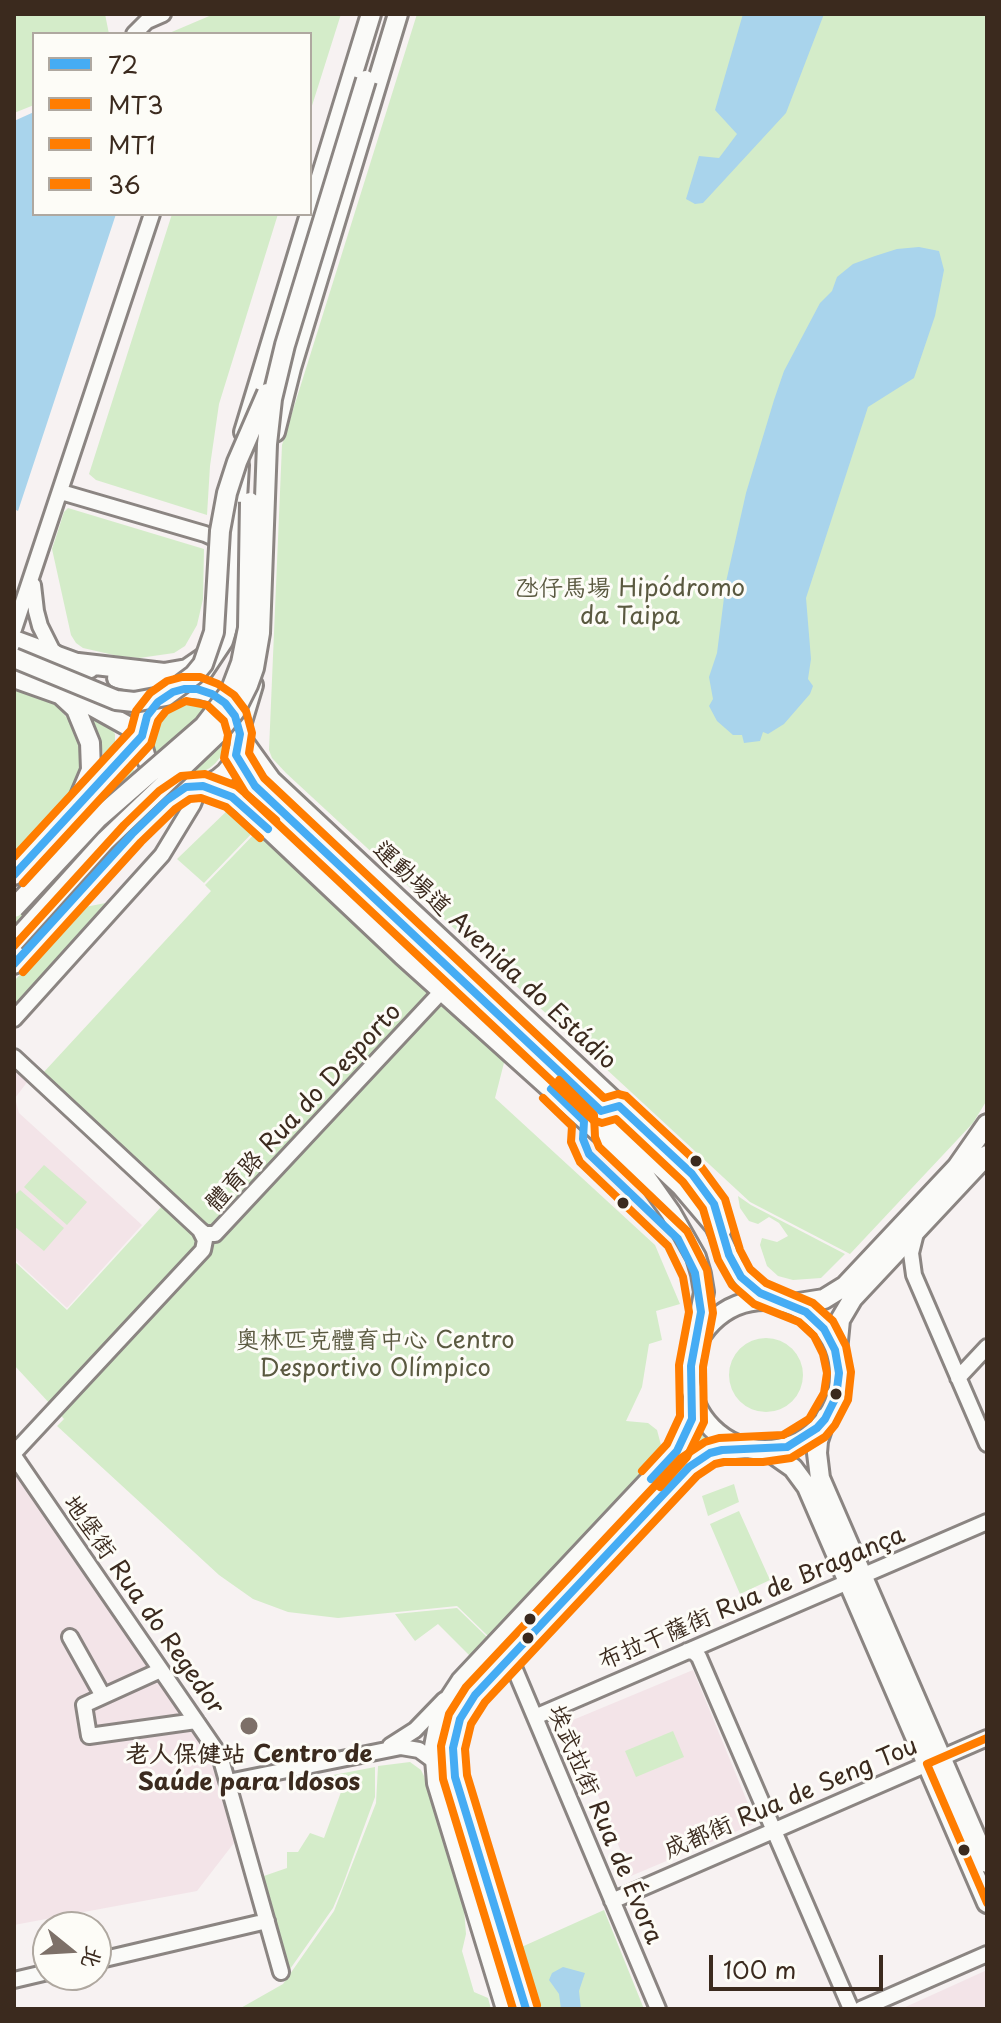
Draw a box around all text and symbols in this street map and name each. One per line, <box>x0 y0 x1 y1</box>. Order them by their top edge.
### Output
legend <box>32 32 312 216</box>
text: 72 <box>108 46 138 82</box>
text: MT3 <box>108 86 163 122</box>
text: MT1 <box>108 126 156 162</box>
text: 36 <box>108 166 141 202</box>
park label: 氹仔馬場 Hipódromo da Taipa <box>515 575 745 631</box>
street label: 運動場道 Avenida do Estádio <box>366 836 622 1076</box>
street label: 體育路 Rua do Desporto <box>200 998 408 1218</box>
unlabelled marker <box>688 1153 704 1169</box>
unlabelled marker <box>615 1195 631 1211</box>
park label: 奧林匹克體育中心 Centro Desportivo Olímpico <box>235 1327 515 1383</box>
unlabelled marker <box>828 1386 844 1402</box>
street label: 地堡街 Rua do Regedor <box>56 1490 230 1720</box>
street label: 布拉干薩街 Rua de Bragança <box>594 1521 910 1677</box>
unlabelled marker <box>522 1611 538 1627</box>
unlabelled marker <box>520 1630 536 1646</box>
street label: 埃武拉街 Rua de Évora <box>541 1701 667 1949</box>
marker: 老人保健站 Centro de Saúde para Idosos <box>238 1715 260 1737</box>
street label: 成都街 Rua de Seng Tou <box>660 1732 922 1866</box>
place label: 老人保健站 Centro de Saúde para Idosos <box>126 1741 372 1797</box>
unlabelled marker <box>956 1842 972 1858</box>
north arrow <box>32 1911 112 1991</box>
scale bar <box>713 1939 887 1989</box>
text: 北 <box>74 1942 112 1974</box>
text: 100 m <box>723 1951 796 1987</box>

